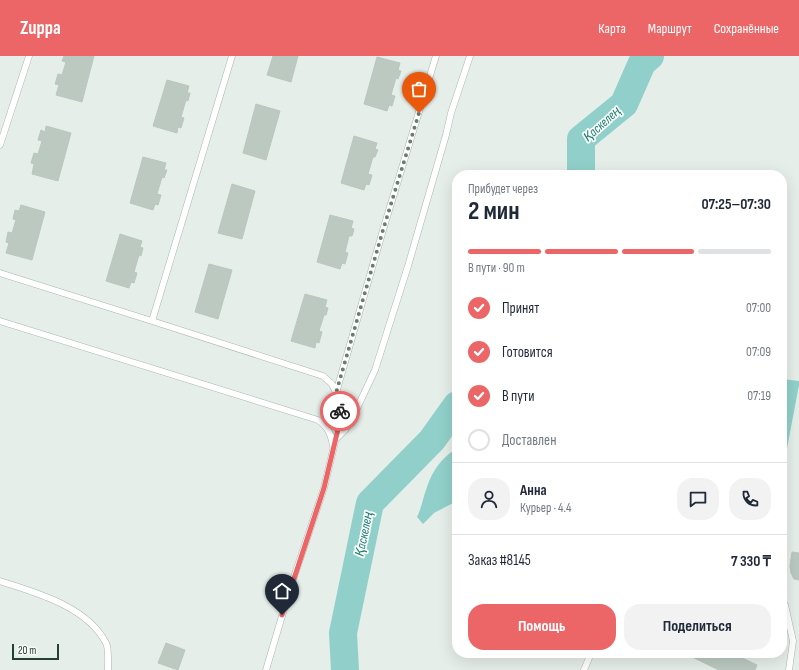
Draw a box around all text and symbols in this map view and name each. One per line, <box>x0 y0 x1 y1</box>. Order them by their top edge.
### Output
text: Zuppa <box>20 17 61 40</box>
text: Карта <box>598 20 626 37</box>
text: Маршрут <box>648 20 692 37</box>
text: Сохранённые <box>714 20 779 37</box>
pin <box>402 72 436 113</box>
icon: bag <box>408 78 430 100</box>
water label: Қаскелең <box>580 103 624 145</box>
text: Прибудет через <box>468 181 538 197</box>
text: 07:25–07:30 <box>701 195 771 214</box>
text: 2 мин <box>468 196 520 227</box>
text: В пути · 90 m <box>468 260 525 276</box>
icon: check <box>468 297 490 319</box>
text: Принят <box>502 299 539 318</box>
text: 07:00 <box>746 300 771 316</box>
icon: check <box>468 341 490 363</box>
text: Готовится <box>502 343 553 362</box>
text: 07:09 <box>746 344 771 360</box>
icon: check <box>468 385 490 407</box>
text: В пути <box>502 387 534 406</box>
text: 07:19 <box>747 388 771 404</box>
courier <box>320 391 360 431</box>
icon: bike <box>329 400 351 422</box>
text: Доставлен <box>502 431 556 450</box>
button: person <box>468 478 510 520</box>
button: chat <box>677 478 719 520</box>
button: phone <box>729 478 771 520</box>
text: Анна <box>520 481 547 500</box>
text: Курьер · 4.4 <box>520 500 571 516</box>
water label: Қаскелең <box>351 510 377 558</box>
text: Заказ #8145 <box>468 551 531 570</box>
text: 7 330 ₸ <box>731 552 771 571</box>
pin <box>265 574 299 615</box>
icon: home <box>271 580 293 602</box>
button: Помощь <box>468 604 616 650</box>
button: Поделиться <box>624 604 771 650</box>
scale bar <box>12 642 59 661</box>
text: 20 m <box>18 644 36 657</box>

